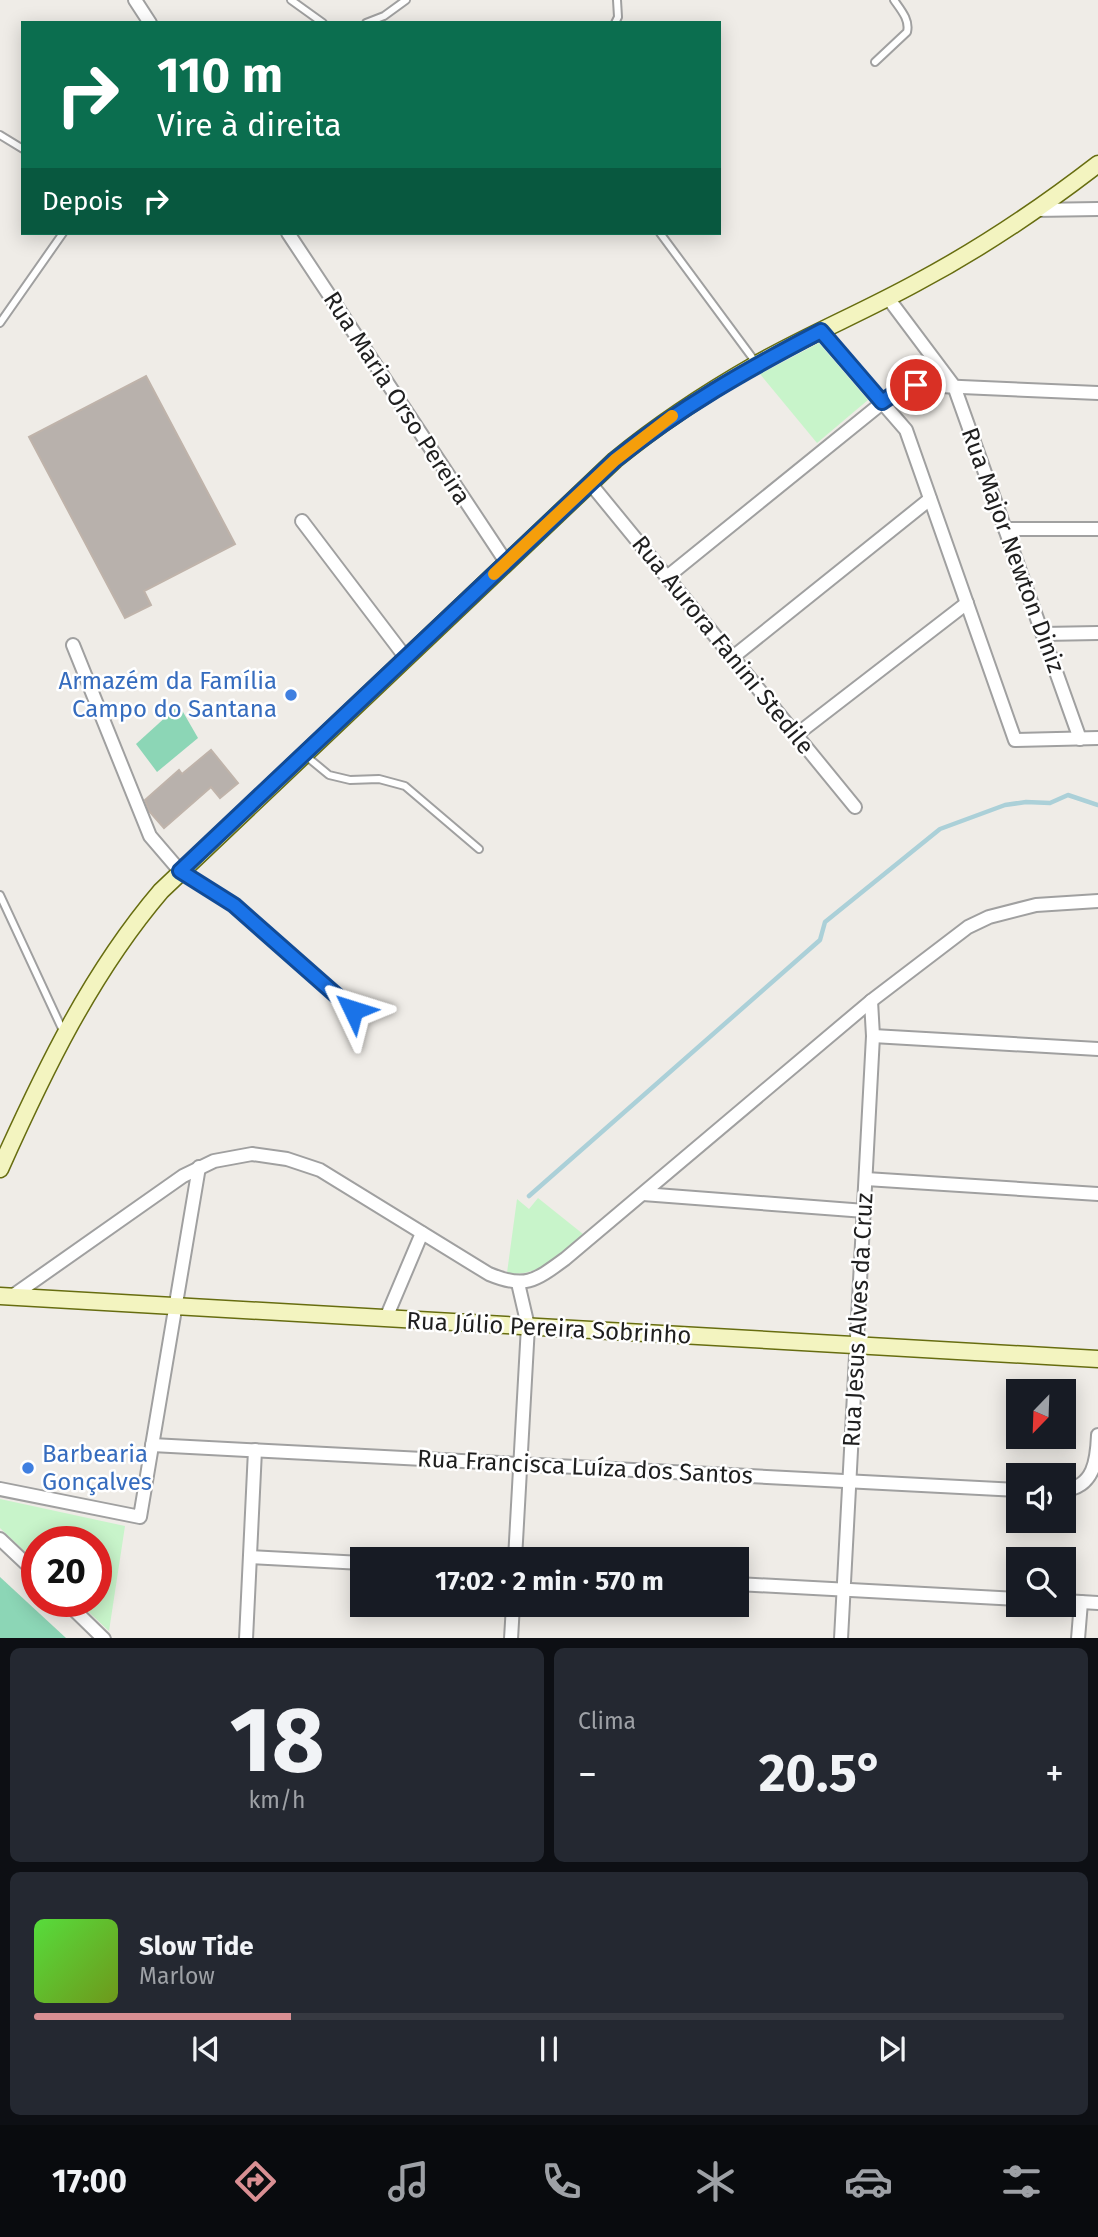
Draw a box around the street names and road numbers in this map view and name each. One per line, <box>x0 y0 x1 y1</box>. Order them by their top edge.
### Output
street label: Rua Maria Orso Pereira <box>318 286 476 510</box>
street label: Rua Major Newton Diniz <box>956 424 1070 676</box>
street label: Rua Aurora Fanini Stedile <box>626 530 820 760</box>
street label: Rua Jesus Alves da Cruz <box>837 1192 879 1448</box>
street label: Rua Júlio Pereira Sobrinho <box>406 1307 692 1349</box>
street label: Rua Francisca Luíza dos Santos <box>416 1444 754 1490</box>

